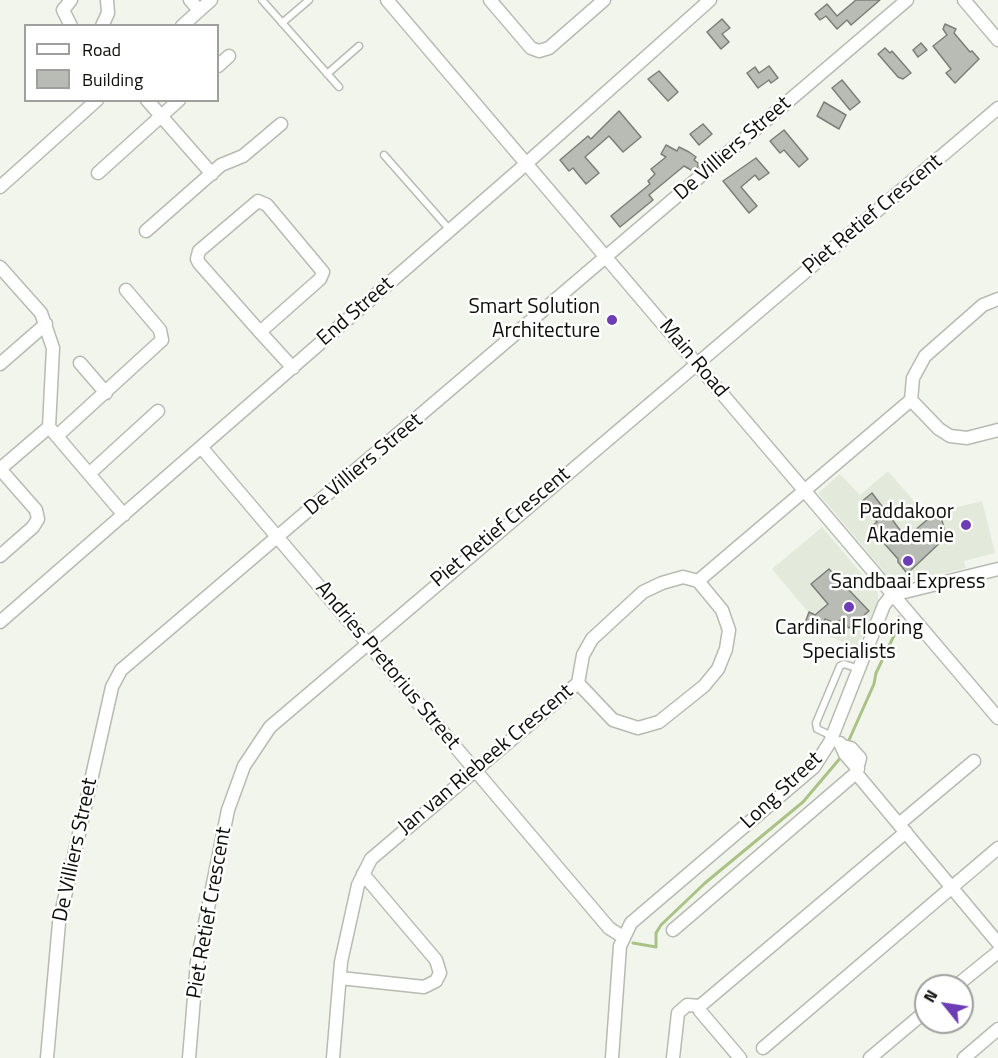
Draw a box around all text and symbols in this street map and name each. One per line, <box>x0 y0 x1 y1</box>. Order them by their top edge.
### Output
legend <box>24 24 219 102</box>
text: Road <box>82 36 121 63</box>
text: Building <box>82 66 143 93</box>
street label: De Villiers Street <box>670 92 796 206</box>
street label: Piet Retief Crescent <box>798 149 948 281</box>
street label: End Street <box>313 272 399 352</box>
place label: Smart Solution Architecture <box>468 295 600 345</box>
marker: Smart Solution Architecture <box>605 313 619 327</box>
street label: Main Road <box>653 315 733 403</box>
street label: De Villiers Street <box>300 408 428 522</box>
street label: Piet Retief Crescent <box>426 462 576 594</box>
place label: Paddakoor Akademie <box>859 500 954 550</box>
marker: Paddakoor Akademie <box>959 518 973 532</box>
marker: Sandbaai Express <box>901 554 915 568</box>
place label: Sandbaai Express <box>831 570 985 596</box>
street label: Andries Pretorius Street <box>309 577 465 755</box>
marker: Cardinal Flooring Specialists <box>842 600 856 614</box>
place label: Cardinal Flooring Specialists <box>775 616 923 666</box>
street label: Jan van Riebeek Crescent <box>393 679 579 841</box>
street label: Long Street <box>736 747 828 835</box>
street label: De Villiers Street <box>48 776 104 924</box>
street label: Piet Retief Crescent <box>182 825 238 1001</box>
north arrow <box>914 974 974 1034</box>
text: N <box>917 985 943 1007</box>

